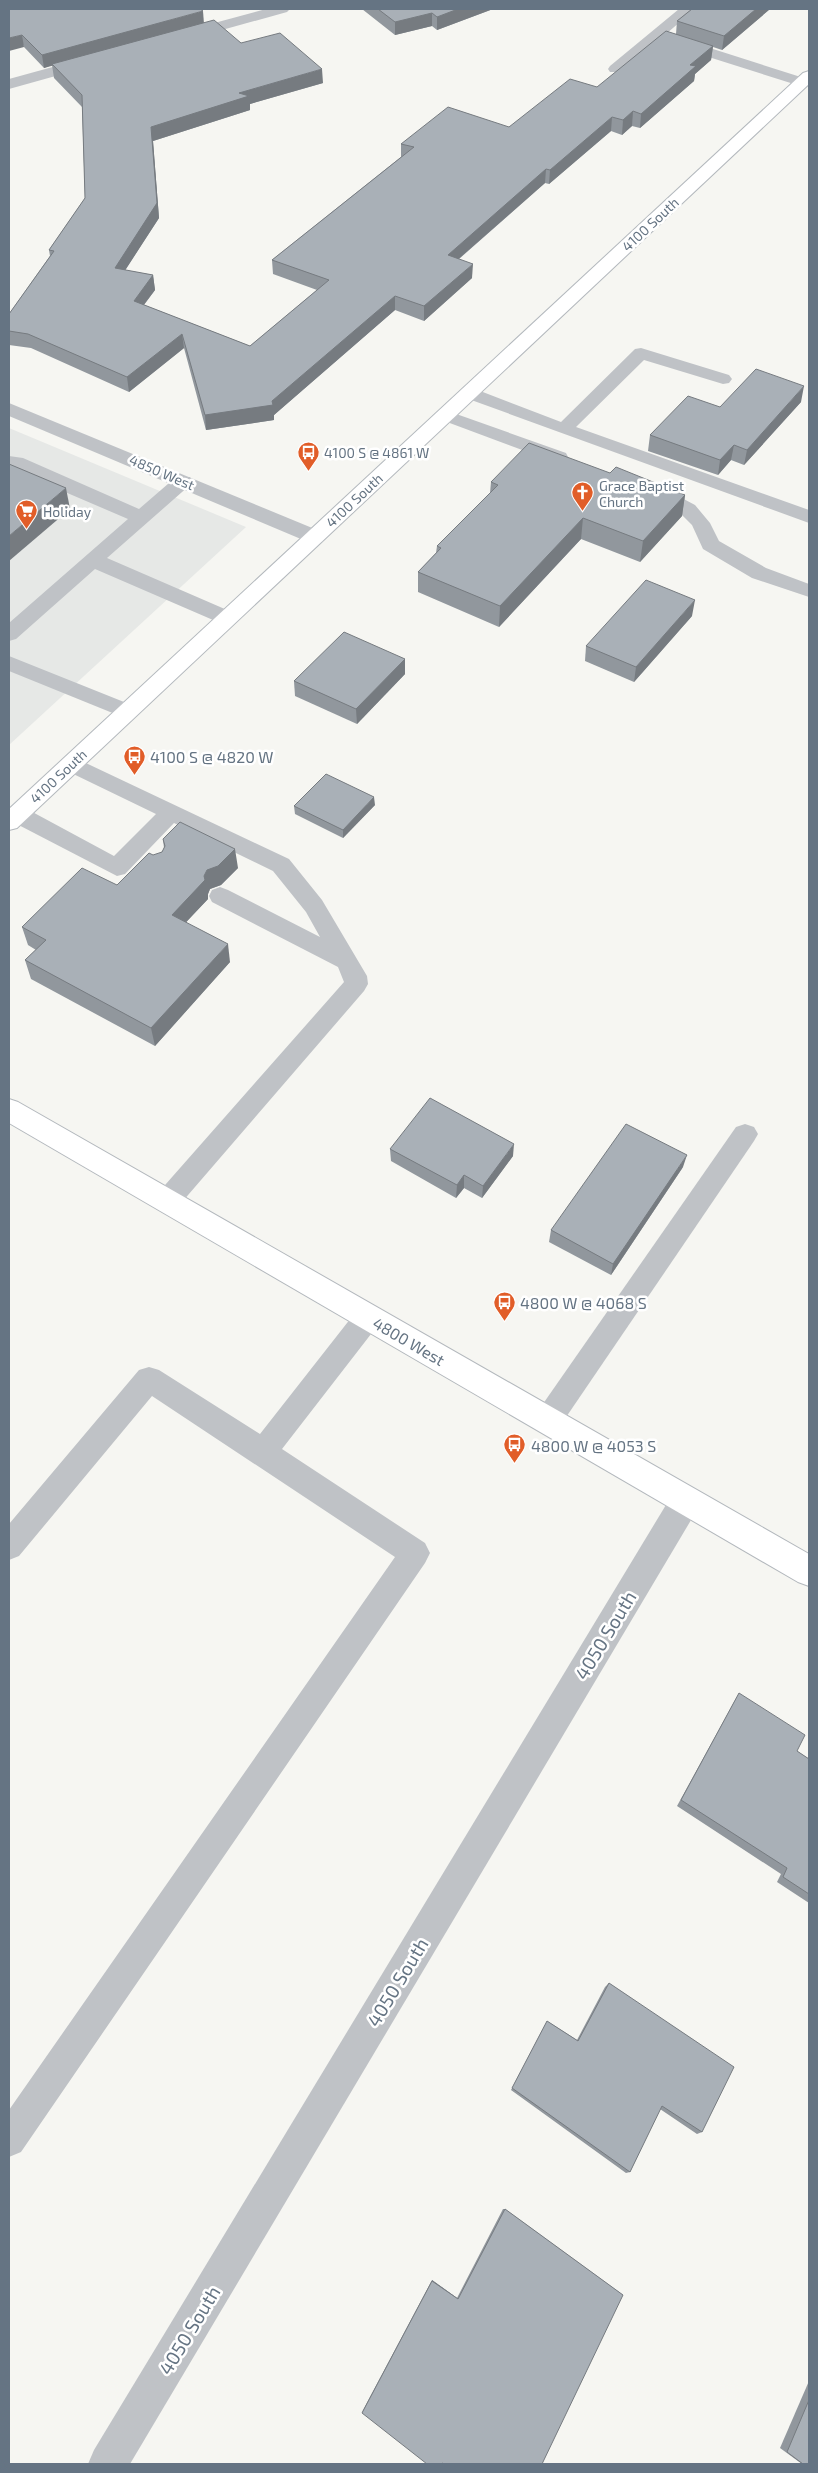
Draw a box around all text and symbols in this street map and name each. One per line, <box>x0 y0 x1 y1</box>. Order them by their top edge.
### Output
street label: 4100 South <box>618 193 682 255</box>
bus stop icon: 4100 S @ 4861 W <box>296 440 320 471</box>
place label: 4100 S @ 4861 W <box>324 444 429 461</box>
street label: 4850 West <box>127 451 197 493</box>
street label: 4100 South <box>322 469 386 531</box>
place label: Grace Baptist Church <box>599 477 684 510</box>
church icon: Grace Baptist Church <box>571 481 595 512</box>
supermarket icon: Holiday <box>15 499 39 530</box>
place label: Holiday <box>43 503 92 520</box>
bus stop icon: 4100 S @ 4820 W <box>122 744 146 775</box>
street label: 4100 South <box>26 745 90 807</box>
place label: 4100 S @ 4820 W <box>150 747 273 766</box>
bus stop icon: 4800 W @ 4068 S <box>492 1290 516 1321</box>
place label: 4800 W @ 4068 S <box>520 1293 647 1312</box>
street label: 4800 West <box>370 1313 448 1369</box>
bus stop icon: 4800 W @ 4053 S <box>503 1433 527 1464</box>
place label: 4800 W @ 4053 S <box>531 1436 656 1455</box>
street label: 4050 South <box>569 1586 641 1684</box>
street label: 4050 South <box>361 1933 433 2031</box>
street label: 4050 South <box>153 2281 225 2379</box>

